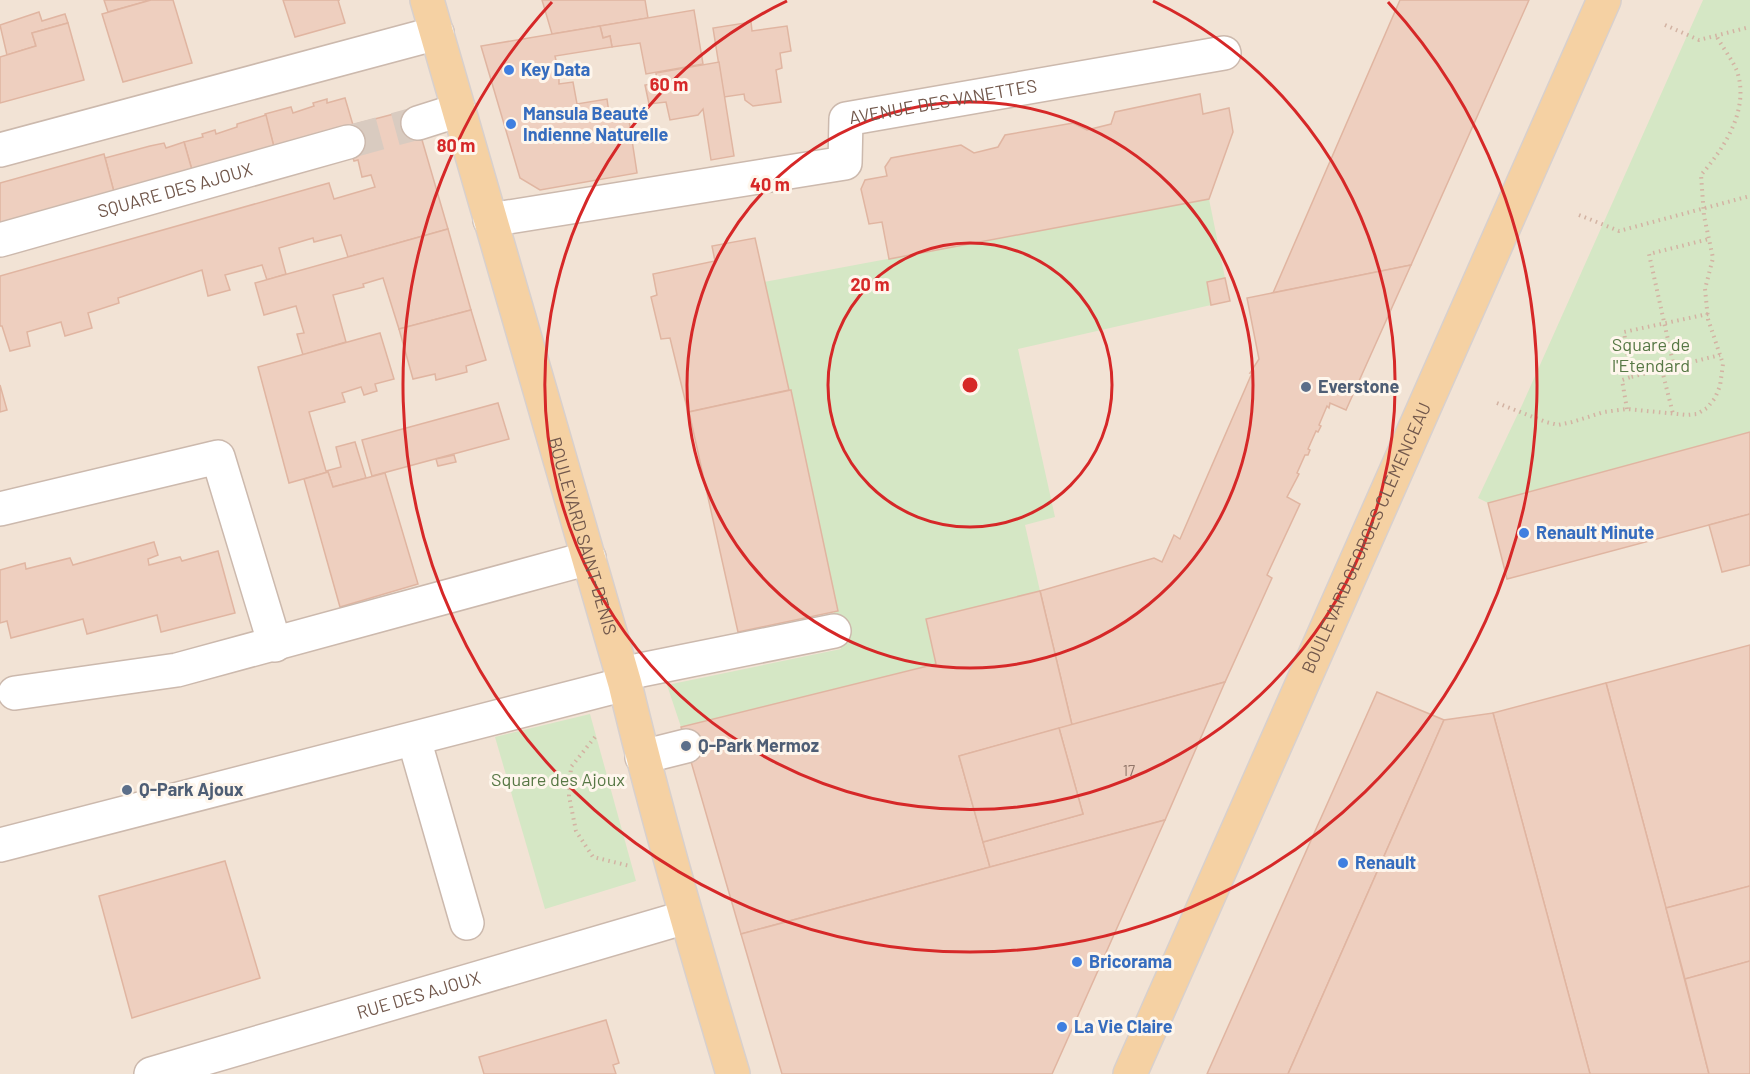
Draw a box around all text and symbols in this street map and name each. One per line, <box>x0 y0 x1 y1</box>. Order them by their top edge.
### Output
place label: Key Data <box>521 58 590 80</box>
marker: Key Data <box>502 63 516 77</box>
text: 60 m <box>650 73 688 95</box>
street label: AVENUE DES VANETTES <box>847 74 1038 128</box>
place label: Mansula Beauté Indienne Naturelle <box>523 102 668 145</box>
marker: Mansula Beauté Indienne Naturelle <box>504 117 518 131</box>
text: 80 m <box>437 134 475 156</box>
street label: SQUARE DES AJOUX <box>95 157 255 222</box>
text: 40 m <box>750 173 790 195</box>
text: 20 m <box>851 273 889 295</box>
park label: Square de l'Etendard <box>1612 333 1690 376</box>
centre of rings <box>960 375 980 395</box>
place label: Everstone <box>1318 375 1399 397</box>
marker: Everstone <box>1299 380 1313 394</box>
street label: BOULEVARD GEORGES CLEMENCEAU <box>1296 399 1435 676</box>
street label: BOULEVARD SAINT-DENIS <box>544 434 622 637</box>
place label: Renault Minute <box>1536 521 1655 543</box>
marker: Renault Minute <box>1517 526 1531 540</box>
place label: Q-Park Mermoz <box>698 734 819 756</box>
marker: Q-Park Mermoz <box>679 739 693 753</box>
house number: 17 <box>1123 761 1135 779</box>
park label: Square des Ajoux <box>491 768 625 790</box>
place label: Q-Park Ajoux <box>139 778 244 800</box>
marker: Q-Park Ajoux <box>120 783 134 797</box>
place label: Renault <box>1355 851 1416 873</box>
marker: Renault <box>1336 856 1350 870</box>
place label: Bricorama <box>1089 950 1172 972</box>
marker: Bricorama <box>1070 955 1084 969</box>
street label: RUE DES AJOUX <box>354 966 483 1023</box>
place label: La Vie Claire <box>1074 1015 1173 1037</box>
marker: La Vie Claire <box>1055 1020 1069 1034</box>

